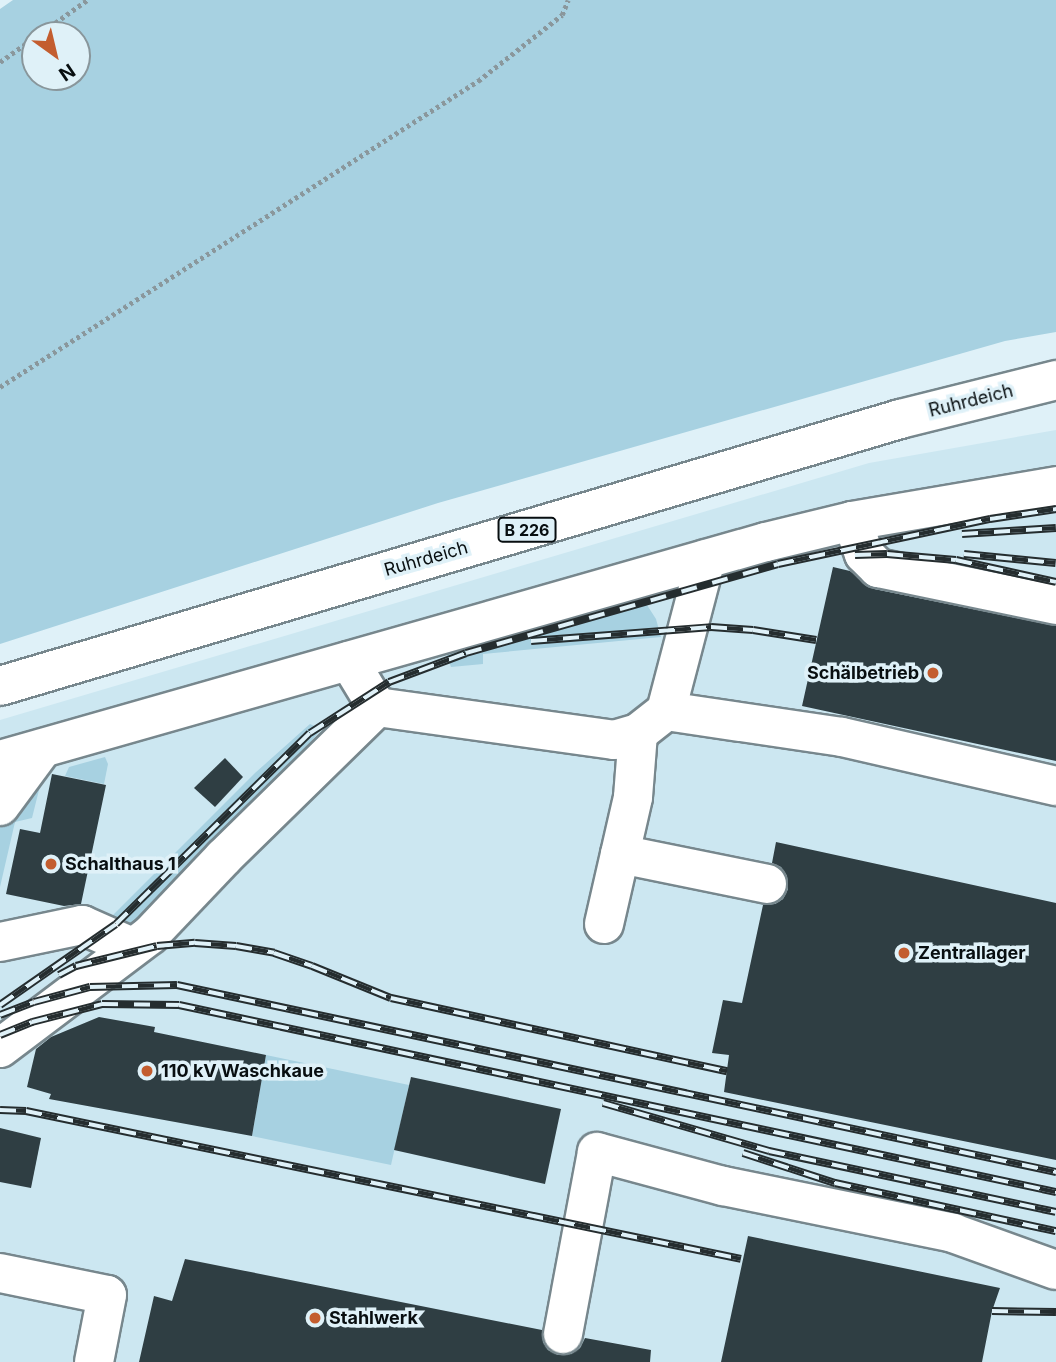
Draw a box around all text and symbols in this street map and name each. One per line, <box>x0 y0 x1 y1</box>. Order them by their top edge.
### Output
north arrow <box>21 21 91 91</box>
text: N <box>54 59 79 86</box>
street label: Ruhrdeich <box>927 380 1015 422</box>
road number: B 226 <box>497 517 557 542</box>
street label: Ruhrdeich <box>382 537 470 581</box>
place label: Schälbetrieb <box>807 662 919 684</box>
marker: Schälbetrieb <box>925 665 941 681</box>
place label: Schalthaus 1 <box>65 853 176 875</box>
marker: Schalthaus 1 <box>43 856 59 872</box>
place label: Zentrallager <box>918 942 1026 964</box>
marker: Zentrallager <box>896 945 912 961</box>
place label: 110 kV Waschkaue <box>161 1060 324 1082</box>
marker: 110 kV Waschkaue <box>139 1063 155 1079</box>
place label: Stahlwerk <box>329 1307 418 1329</box>
marker: Stahlwerk <box>307 1310 323 1326</box>

